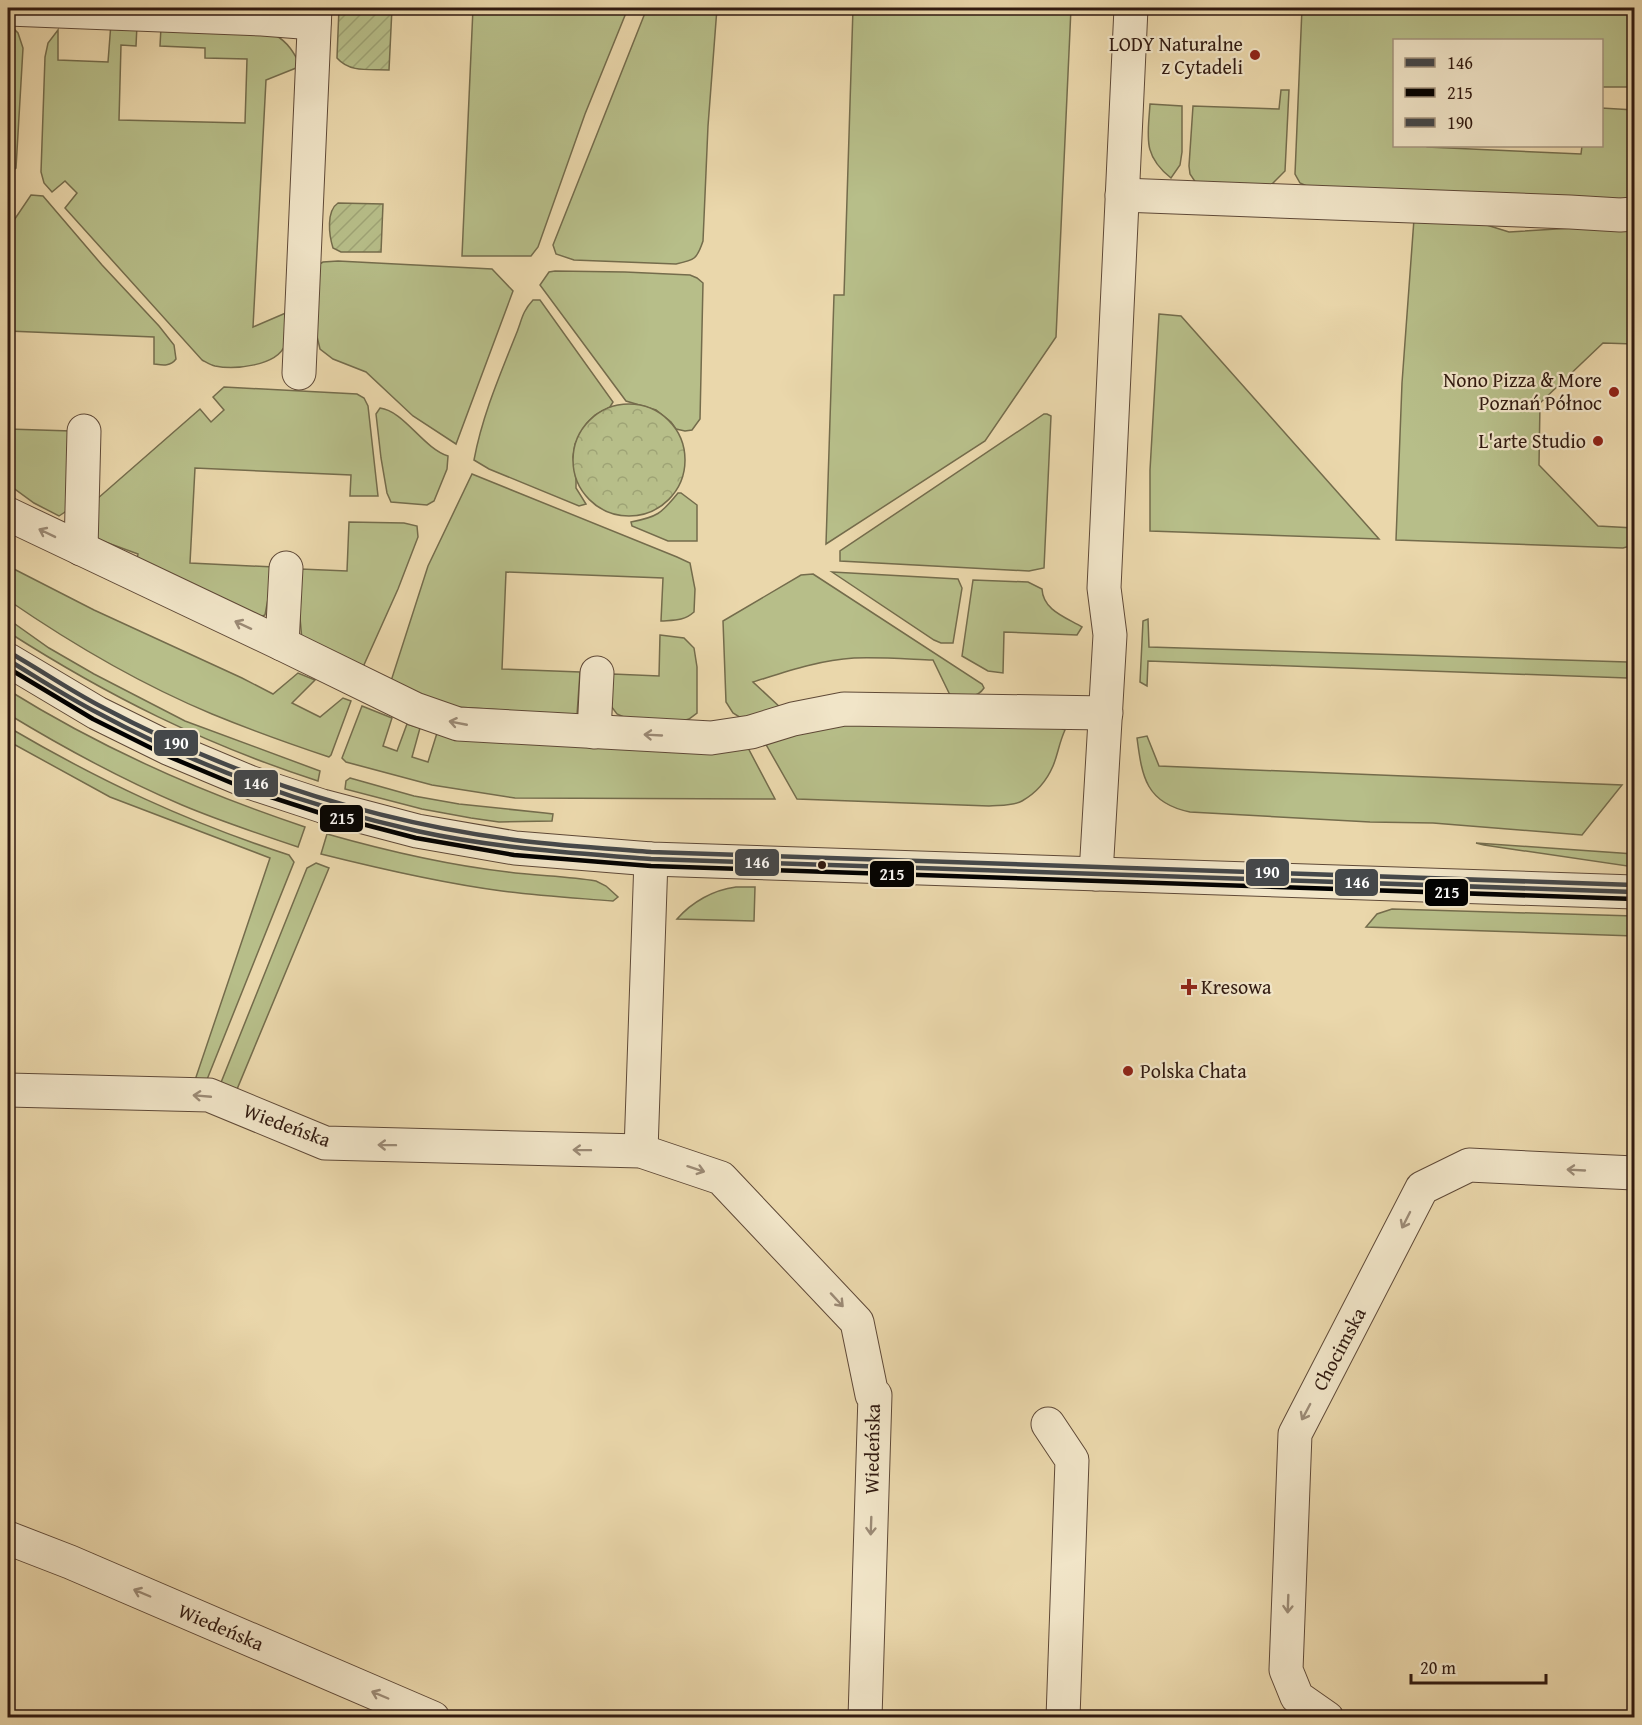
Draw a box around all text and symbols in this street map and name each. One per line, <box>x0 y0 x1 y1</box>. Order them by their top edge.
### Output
place label: LODY Naturalne z Cytadeli <box>1109 29 1243 81</box>
legend <box>1393 39 1603 147</box>
marker: LODY Naturalne z Cytadeli <box>1248 48 1262 62</box>
text: 146 <box>1447 49 1473 76</box>
text: 215 <box>1447 79 1473 106</box>
text: 190 <box>1447 109 1473 136</box>
place label: Nono Pizza & More Poznań Północ <box>1443 365 1602 417</box>
marker: Nono Pizza & More Poznań Północ <box>1607 385 1621 399</box>
place label: L'arte Studio <box>1478 426 1586 455</box>
marker: L'arte Studio <box>1591 434 1605 448</box>
one-way arrow <box>39 527 57 539</box>
one-way arrow <box>234 619 252 631</box>
one-way arrow <box>449 717 468 728</box>
line badge: 190 <box>153 729 199 757</box>
one-way arrow <box>643 729 663 740</box>
text: 190 <box>164 731 188 755</box>
line badge: 146 <box>233 769 279 798</box>
text: 146 <box>244 771 268 795</box>
line badge: 215 <box>319 804 364 833</box>
text: 215 <box>330 806 354 830</box>
line badge: 146 <box>734 848 780 877</box>
text: 146 <box>745 850 769 874</box>
line badge: 190 <box>1245 858 1290 887</box>
unlabelled marker <box>816 859 828 871</box>
line badge: 215 <box>869 860 915 888</box>
text: 190 <box>1255 860 1279 884</box>
text: 215 <box>880 862 904 886</box>
line badge: 146 <box>1334 868 1379 897</box>
text: 146 <box>1345 870 1369 894</box>
line badge: 215 <box>1424 878 1469 907</box>
text: 215 <box>1435 880 1459 904</box>
place label: Kresowa <box>1201 972 1272 1001</box>
marker: Kresowa <box>1182 980 1196 994</box>
place label: Polska Chata <box>1140 1056 1247 1085</box>
marker: Polska Chata <box>1121 1064 1135 1078</box>
one-way arrow <box>192 1090 212 1101</box>
street label: Wiedeńska <box>240 1095 335 1154</box>
one-way arrow <box>378 1139 398 1150</box>
one-way arrow <box>573 1144 593 1155</box>
one-way arrow <box>687 1165 705 1176</box>
one-way arrow <box>1567 1165 1587 1176</box>
one-way arrow <box>1400 1211 1412 1228</box>
one-way arrow <box>830 1293 844 1308</box>
street label: Chocimska <box>1304 1301 1373 1396</box>
one-way arrow <box>1300 1402 1311 1420</box>
street label: Wiedeńska <box>856 1403 887 1495</box>
one-way arrow <box>865 1516 877 1536</box>
one-way arrow <box>134 1587 152 1598</box>
one-way arrow <box>1283 1593 1294 1613</box>
street label: Wiedeńska <box>174 1595 269 1658</box>
scale bar <box>1411 1647 1546 1685</box>
text: 20 m <box>1420 1654 1456 1681</box>
one-way arrow <box>371 1688 389 1700</box>

